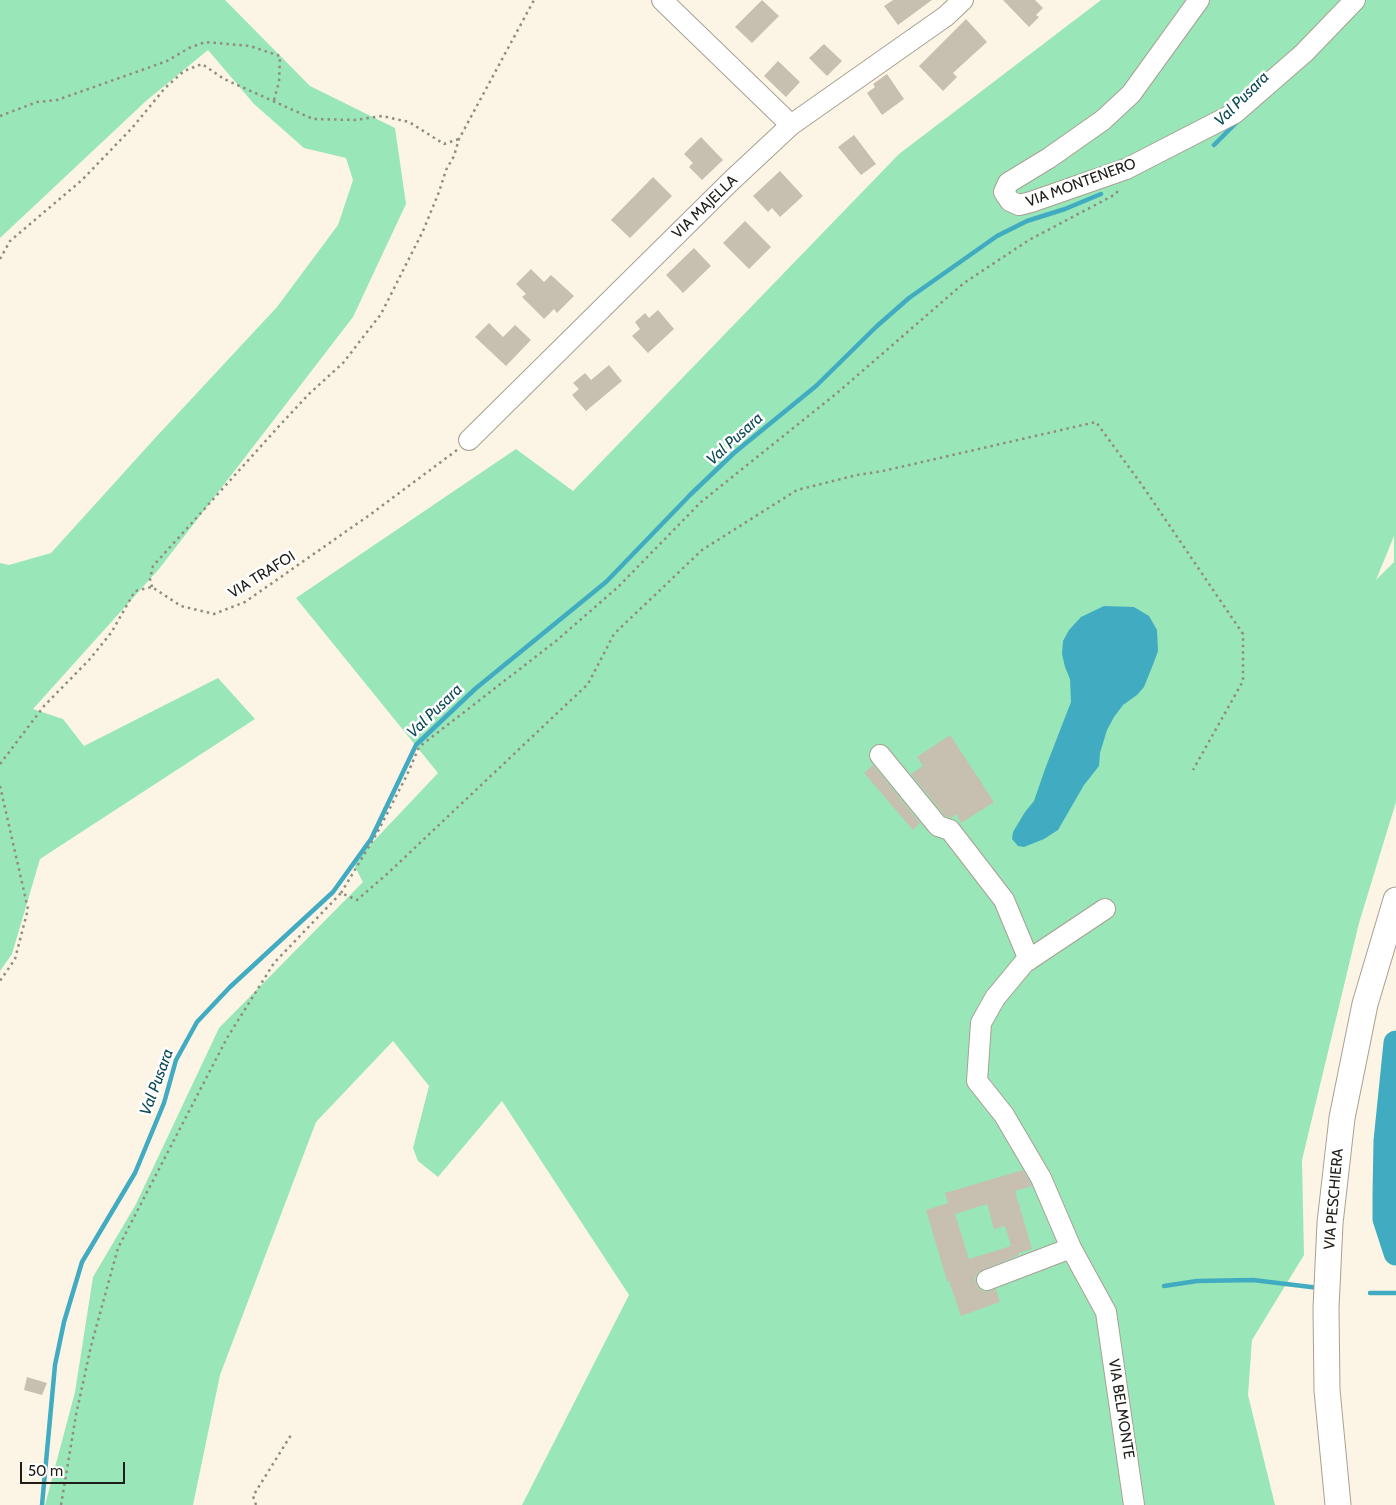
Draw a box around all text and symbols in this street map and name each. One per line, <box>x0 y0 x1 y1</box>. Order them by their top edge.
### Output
water label: Val Pusara <box>1211 68 1273 130</box>
street label: VIA MONTENERO <box>1024 155 1138 211</box>
street label: VIA MAJELLA <box>669 172 741 242</box>
water label: Val Pusara <box>703 409 767 469</box>
street label: VIA TRAFOI <box>225 548 299 602</box>
water label: Val Pusara <box>403 680 467 742</box>
water label: Val Pusara <box>136 1046 178 1118</box>
street label: VIA PESCHIERA <box>1321 1148 1347 1250</box>
street label: VIA BELMONTE <box>1104 1358 1138 1460</box>
scale bar <box>22 1452 128 1484</box>
text: 50 m <box>28 1462 63 1480</box>

